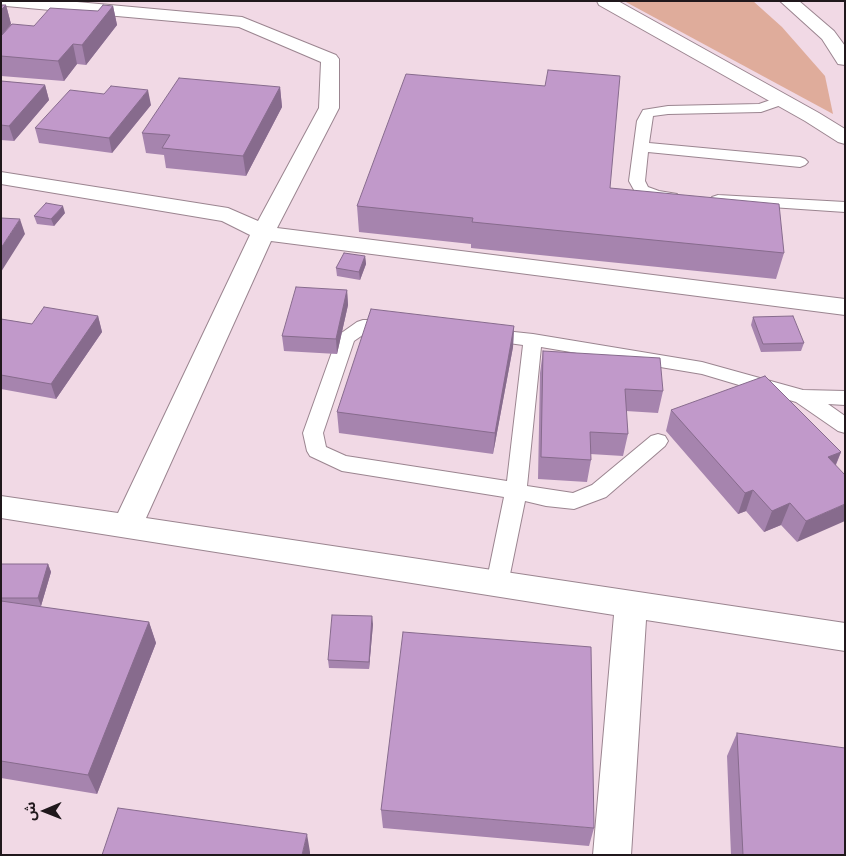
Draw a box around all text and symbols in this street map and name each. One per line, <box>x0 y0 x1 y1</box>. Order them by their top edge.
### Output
north arrow <box>20 786 70 836</box>
text: ش <box>21 802 39 821</box>

